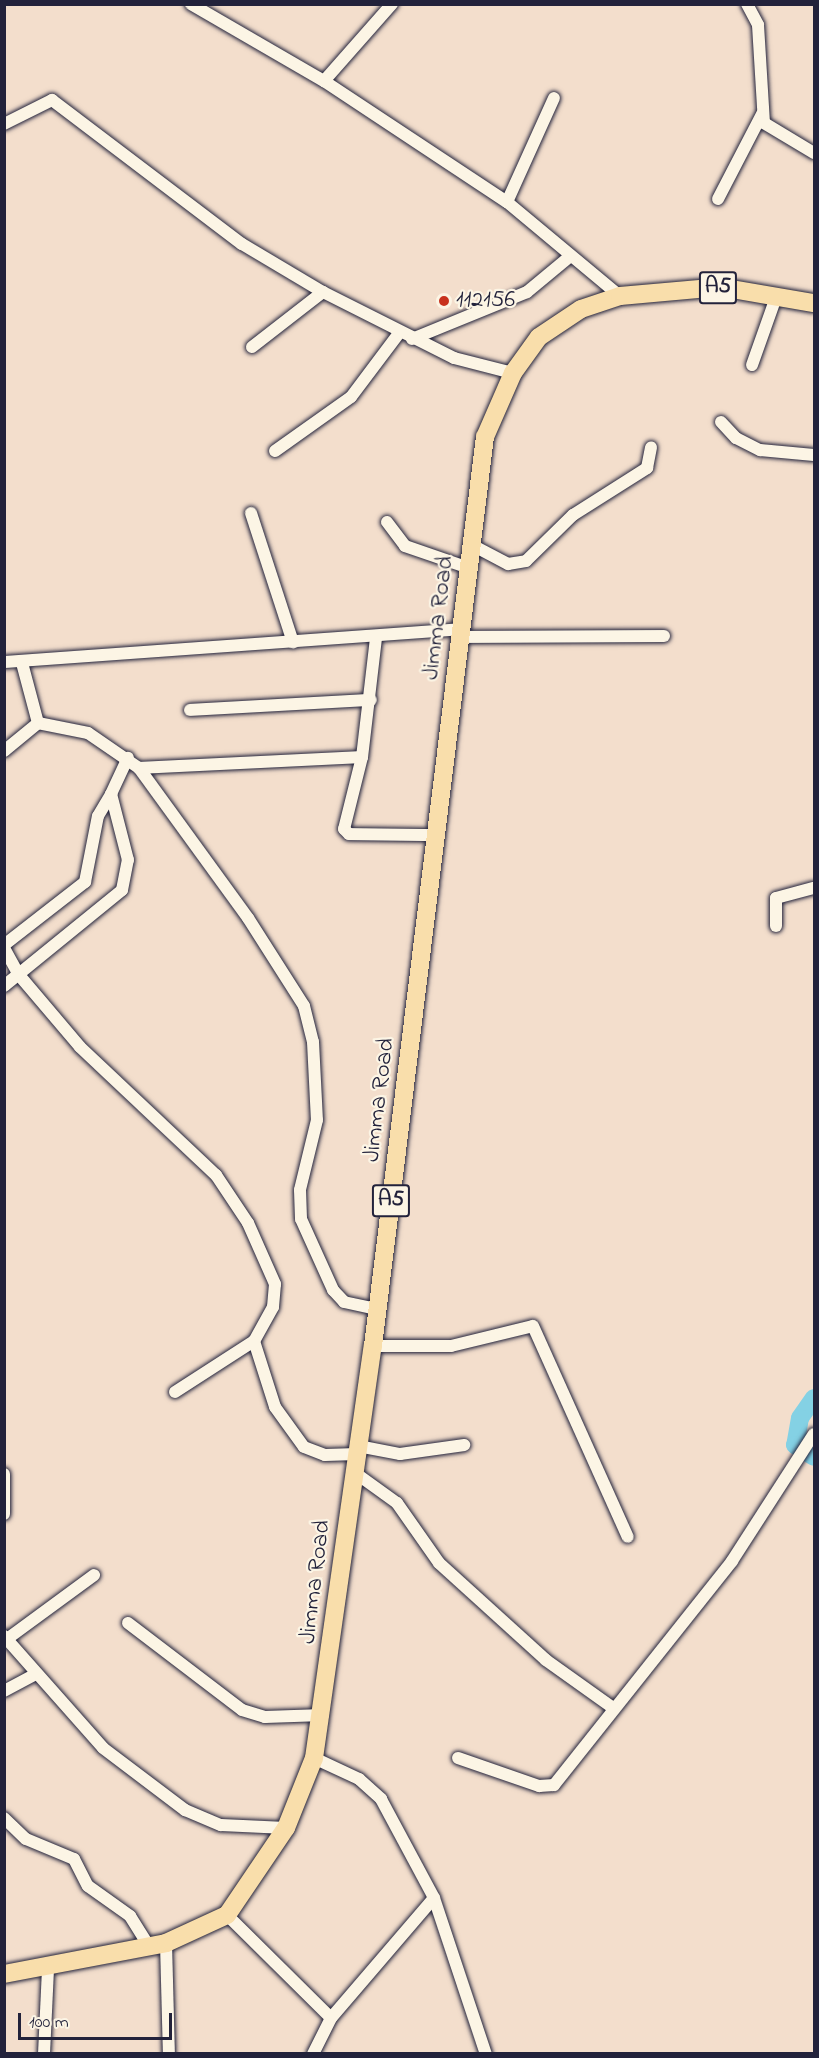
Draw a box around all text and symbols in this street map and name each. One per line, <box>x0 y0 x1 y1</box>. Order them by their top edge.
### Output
road number: A5 <box>698 269 738 307</box>
place label: 112156 <box>456 287 515 315</box>
marker: 112156 <box>437 294 451 308</box>
street label: Jimma Road <box>417 554 461 682</box>
street label: Jimma Road <box>358 1036 402 1164</box>
road number: A5 <box>372 1182 410 1220</box>
street label: Jimma Road <box>294 1518 338 1646</box>
scale bar <box>21 2001 176 2039</box>
text: 100 m <box>29 2010 69 2036</box>

